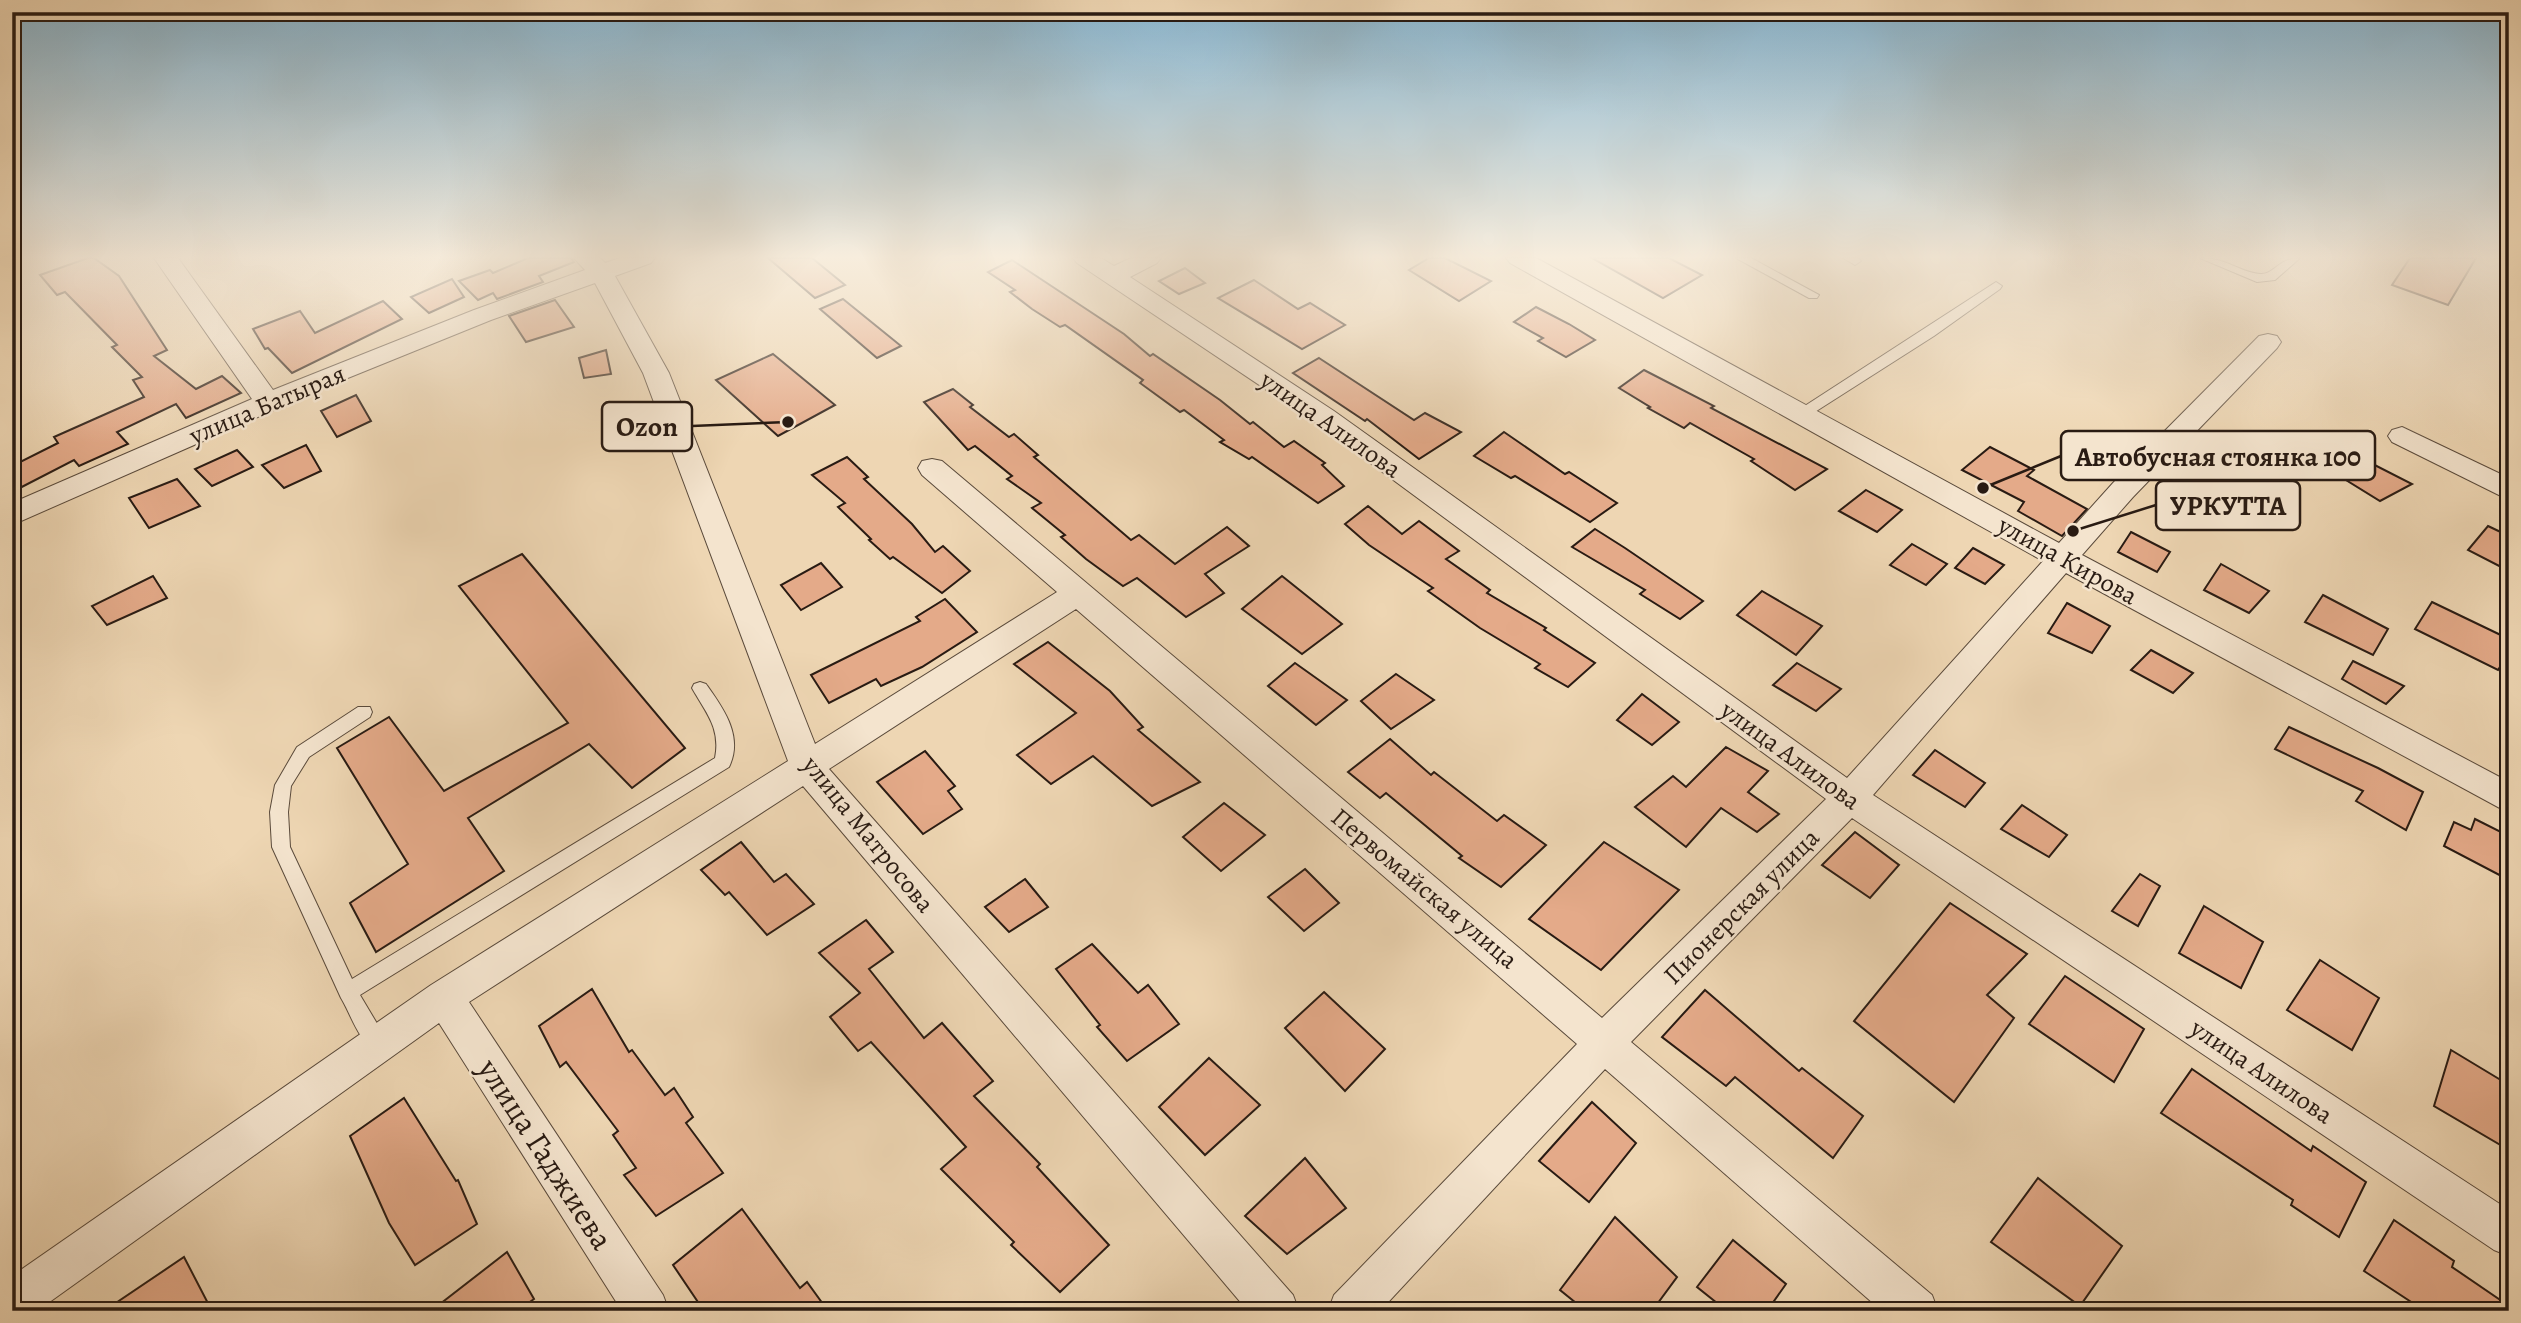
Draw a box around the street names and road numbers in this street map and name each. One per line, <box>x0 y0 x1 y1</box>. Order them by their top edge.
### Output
street label: улица Батырая <box>183 356 350 453</box>
street label: улица Алилова <box>1252 362 1408 486</box>
street label: улица Кирова <box>1991 507 2144 613</box>
street label: улица Алилова <box>1713 692 1868 818</box>
street label: улица Матросова <box>794 748 943 920</box>
street label: Первомайская улица <box>1324 800 1526 977</box>
street label: Пионерская улица <box>1656 821 1827 992</box>
street label: улица Алилова <box>2183 1010 2340 1132</box>
street label: улица Гаджиева <box>467 1049 624 1258</box>

